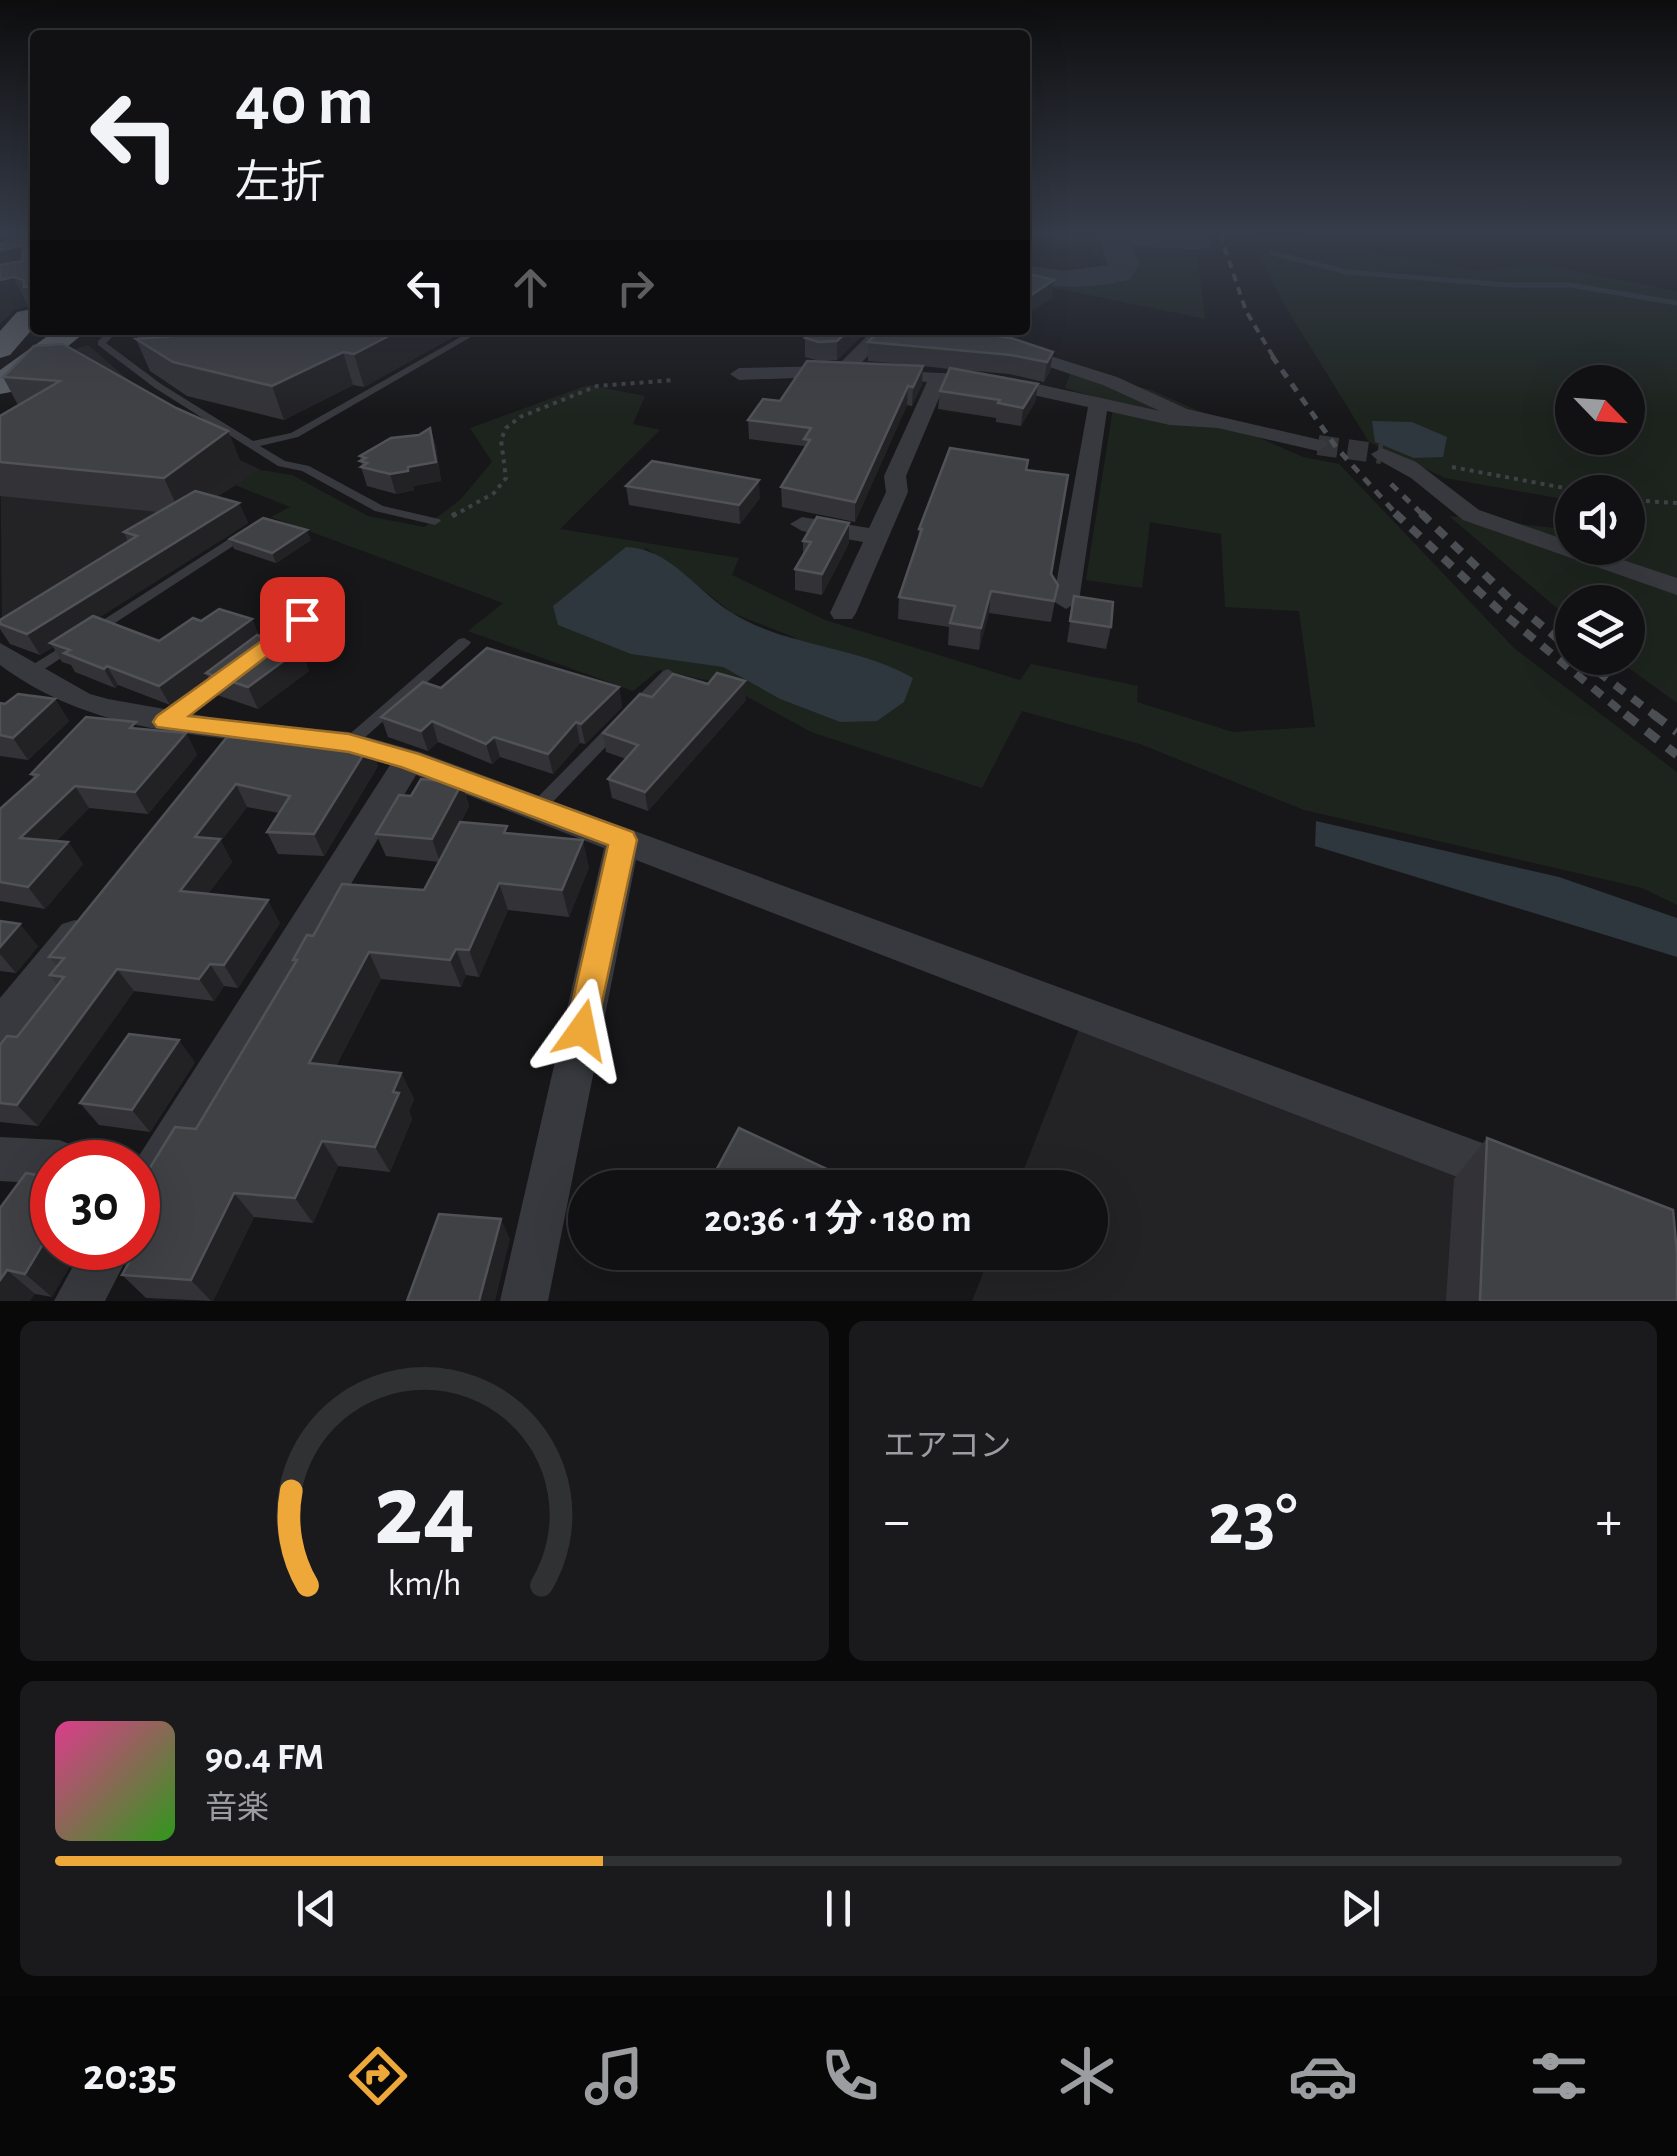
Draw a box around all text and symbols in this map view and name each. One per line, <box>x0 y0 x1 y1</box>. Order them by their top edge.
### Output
text: 40 m <box>235 67 374 137</box>
icon: left <box>70 70 200 200</box>
text: 左折 <box>235 161 325 206</box>
icon: left <box>398 260 453 315</box>
icon: ahead <box>503 260 558 315</box>
icon: right <box>608 260 663 315</box>
north arrow <box>1555 365 1645 455</box>
map controls <box>1555 365 1645 675</box>
button: sound <box>1555 475 1645 565</box>
pin <box>260 577 345 662</box>
button: layers <box>1555 585 1645 675</box>
icon: arrive <box>275 592 330 647</box>
position arrow <box>530 978 634 1082</box>
speed limit sign: 30 <box>30 1140 160 1270</box>
text: 20:36 · 1 分 · 180 m <box>704 1201 972 1239</box>
text: エアコン <box>884 1430 1012 1462</box>
text: 24 <box>374 1460 475 1564</box>
text: 23° <box>1208 1483 1298 1558</box>
text: − <box>884 1494 910 1549</box>
text: + <box>1596 1494 1622 1549</box>
text: km/h <box>387 1566 461 1602</box>
text: 90.4 FM <box>205 1739 324 1777</box>
text: 音楽 <box>205 1792 269 1824</box>
icon: previous <box>289 1881 344 1936</box>
icon: pause <box>811 1881 866 1936</box>
icon: next <box>1333 1881 1388 1936</box>
icon: directions <box>343 2041 413 2111</box>
icon: music <box>579 2041 649 2111</box>
icon: phone <box>815 2041 885 2111</box>
icon: climate <box>1052 2041 1122 2111</box>
icon: car <box>1288 2041 1358 2111</box>
icon: filters <box>1524 2041 1594 2111</box>
text: 20:35 <box>83 2053 177 2098</box>

